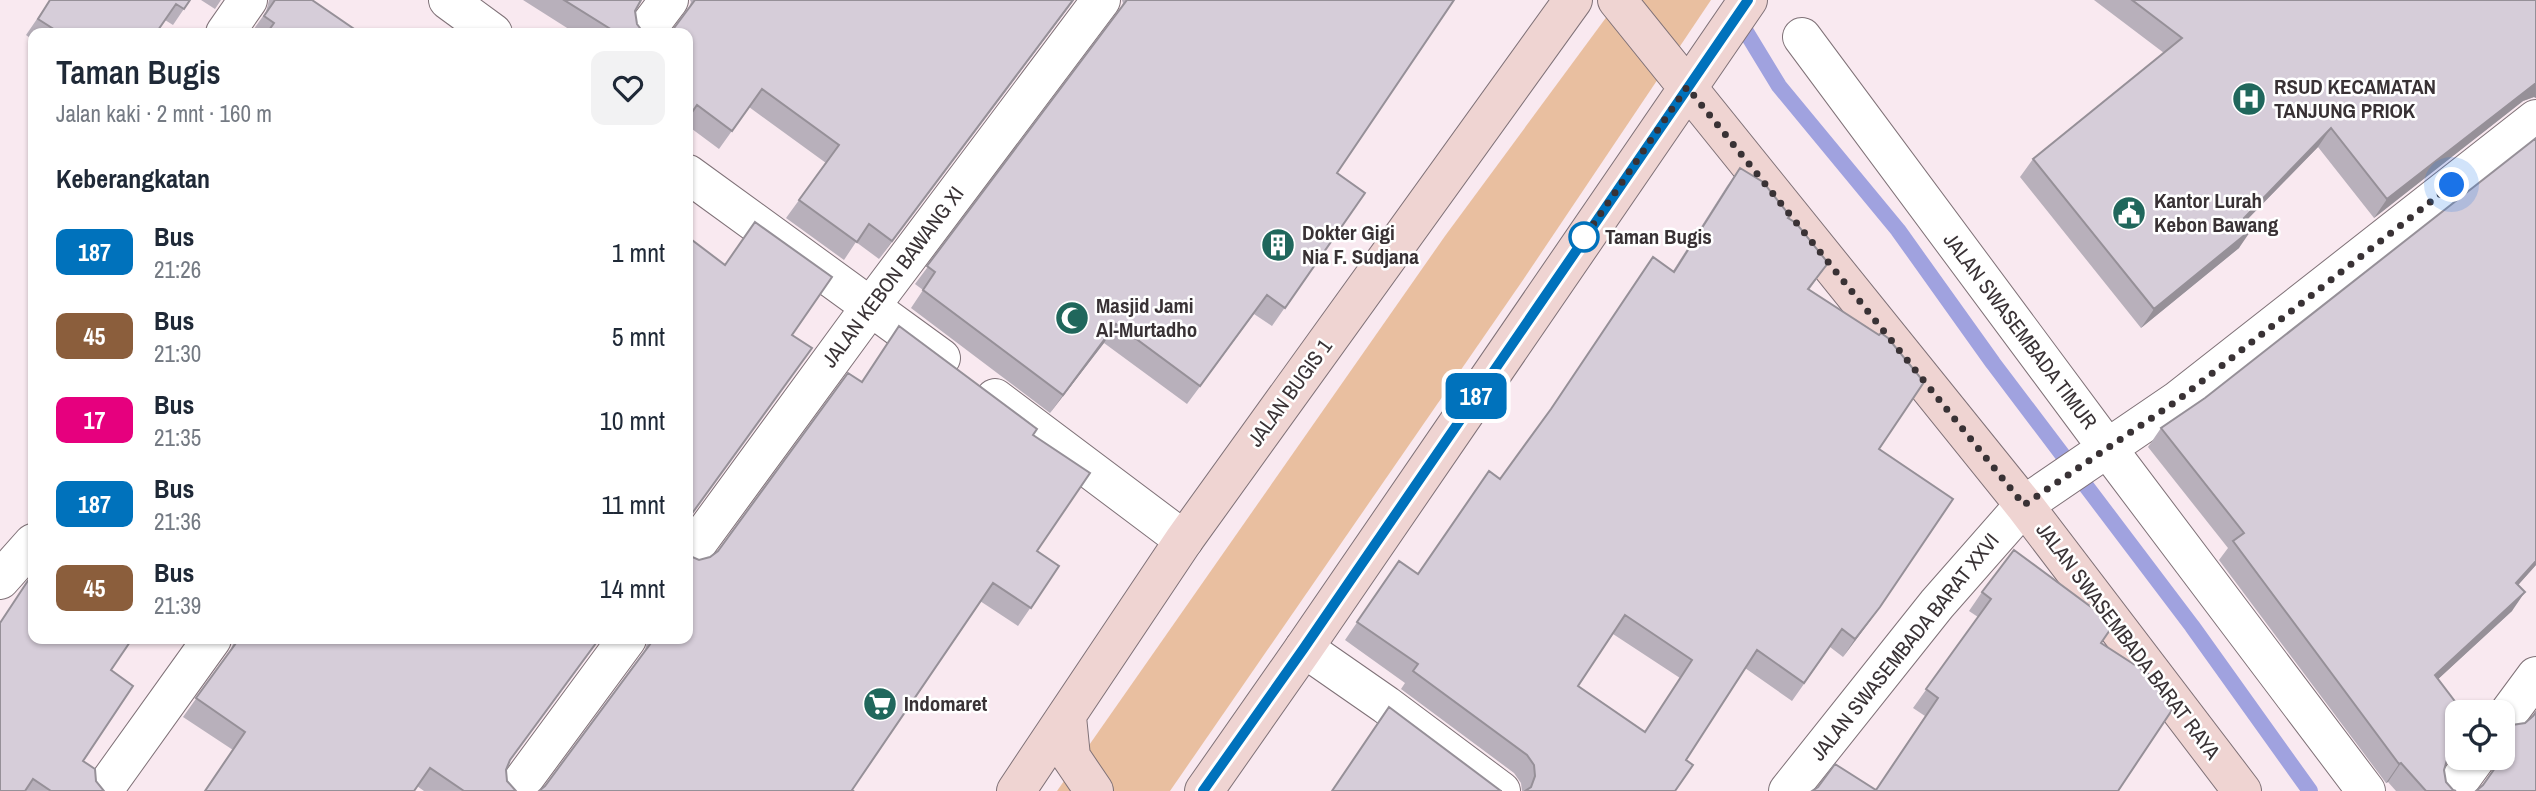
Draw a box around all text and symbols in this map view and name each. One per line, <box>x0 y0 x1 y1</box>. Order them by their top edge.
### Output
text: Taman Bugis <box>56 50 221 94</box>
button: heart <box>591 51 665 125</box>
place label: RSUD KECAMATAN TANJUNG PRIOK <box>2274 72 2436 125</box>
hospital icon: RSUD KECAMATAN TANJUNG PRIOK <box>2230 80 2268 118</box>
text: Jalan kaki · 2 mnt · 160 m <box>56 98 272 129</box>
text: Keberangkatan <box>56 161 210 196</box>
your location <box>2434 167 2469 202</box>
street label: JALAN KEBON BAWANG XI <box>815 180 970 373</box>
place label: Kantor Lurah Kebon Bawang <box>2154 186 2279 239</box>
public building icon: Kantor Lurah Kebon Bawang <box>2110 194 2148 232</box>
place label: Dokter Gigi Nia F. Sudjana <box>1302 218 1419 271</box>
text: Bus <box>154 219 194 254</box>
marker: Taman Bugis <box>1569 222 1599 252</box>
place label: Taman Bugis <box>1605 222 1712 251</box>
building icon: Dokter Gigi Nia F. Sudjana <box>1259 226 1297 264</box>
street label: JALAN SWASEMBADA TIMUR <box>1937 226 2104 435</box>
text: 1 mnt <box>612 235 665 270</box>
text: 187 <box>78 236 111 268</box>
text: 21:26 <box>154 254 201 285</box>
place label: Masjid Jami Al-Murtadho <box>1096 291 1197 344</box>
mosque icon: Masjid Jami Al-Murtadho <box>1053 299 1091 337</box>
text: Bus <box>154 303 194 338</box>
text: 5 mnt <box>612 319 665 354</box>
text: 45 <box>84 320 105 352</box>
street label: JALAN BUGIS 1 <box>1241 333 1339 452</box>
text: 21:30 <box>154 338 201 369</box>
line badge: 187 <box>1436 373 1516 419</box>
text: 187 <box>1460 380 1492 412</box>
text: Bus <box>154 387 194 422</box>
text: 10 mnt <box>600 403 665 438</box>
text: 17 <box>84 404 105 436</box>
text: 21:35 <box>154 422 201 453</box>
text: Bus <box>154 471 194 506</box>
text: 11 mnt <box>601 487 665 522</box>
text: 187 <box>78 488 111 520</box>
text: 21:36 <box>154 506 201 537</box>
street label: JALAN SWASEMBADA BARAT RAYA <box>2030 516 2228 766</box>
street label: JALAN SWASEMBADA BARAT XXVI <box>1804 527 2006 767</box>
text: Bus <box>154 555 194 590</box>
text: 14 mnt <box>600 571 665 606</box>
text: 45 <box>84 572 105 604</box>
text: 21:39 <box>154 590 201 621</box>
supermarket icon: Indomaret <box>861 685 899 723</box>
place label: Indomaret <box>904 689 988 718</box>
map controls <box>2445 700 2515 770</box>
button: locate <box>2445 700 2515 770</box>

